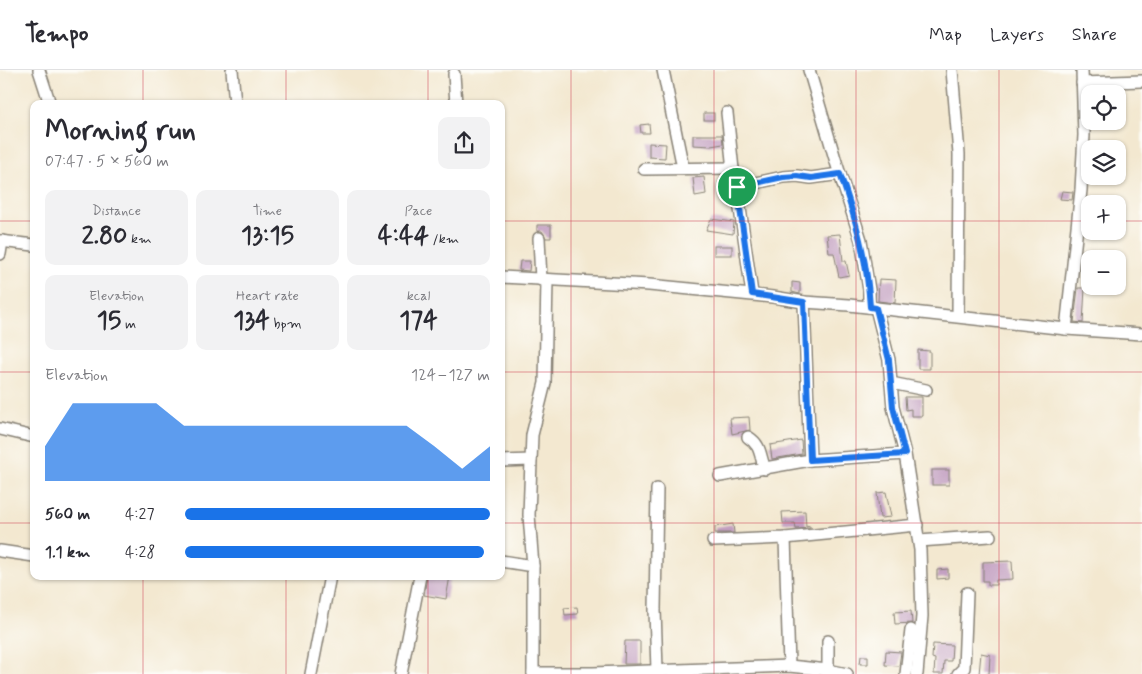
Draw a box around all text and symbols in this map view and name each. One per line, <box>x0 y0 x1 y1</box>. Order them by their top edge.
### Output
text: Tempo <box>25 19 89 50</box>
text: Map <box>929 23 962 47</box>
text: Layers <box>990 23 1044 47</box>
text: Share <box>1072 23 1117 47</box>
map controls <box>1081 85 1126 295</box>
button: locate <box>1081 85 1126 130</box>
text: Morning run <box>45 113 196 150</box>
button: share <box>438 117 490 169</box>
button: layers <box>1081 140 1126 185</box>
text: 07:47 · 5 × 560 m <box>45 151 169 172</box>
pin <box>716 166 758 208</box>
icon: arrive <box>723 173 751 201</box>
button: + <box>1081 195 1126 240</box>
text: Distance <box>92 202 141 220</box>
text: Time <box>253 202 282 220</box>
text: Pace <box>405 202 432 220</box>
text: 2.80 <box>81 220 127 253</box>
text: 13:15 <box>241 220 294 253</box>
text: 4:44 <box>378 220 429 253</box>
text: km <box>127 230 152 248</box>
text: /km <box>429 230 459 248</box>
button: − <box>1081 250 1126 295</box>
text: Elevation <box>89 287 144 305</box>
text: Heart rate <box>236 287 299 305</box>
text: kcal <box>407 287 430 305</box>
text: 15 <box>97 305 121 338</box>
text: 134 <box>233 305 270 338</box>
text: 174 <box>399 305 438 338</box>
text: m <box>121 315 136 333</box>
text: bpm <box>270 315 302 333</box>
text: Elevation <box>45 365 108 386</box>
text: 124–127 m <box>411 365 490 386</box>
text: 560 m <box>45 504 90 525</box>
text: 4:27 <box>125 504 154 525</box>
text: 1.1 km <box>45 542 90 563</box>
text: 4:28 <box>125 542 155 563</box>

